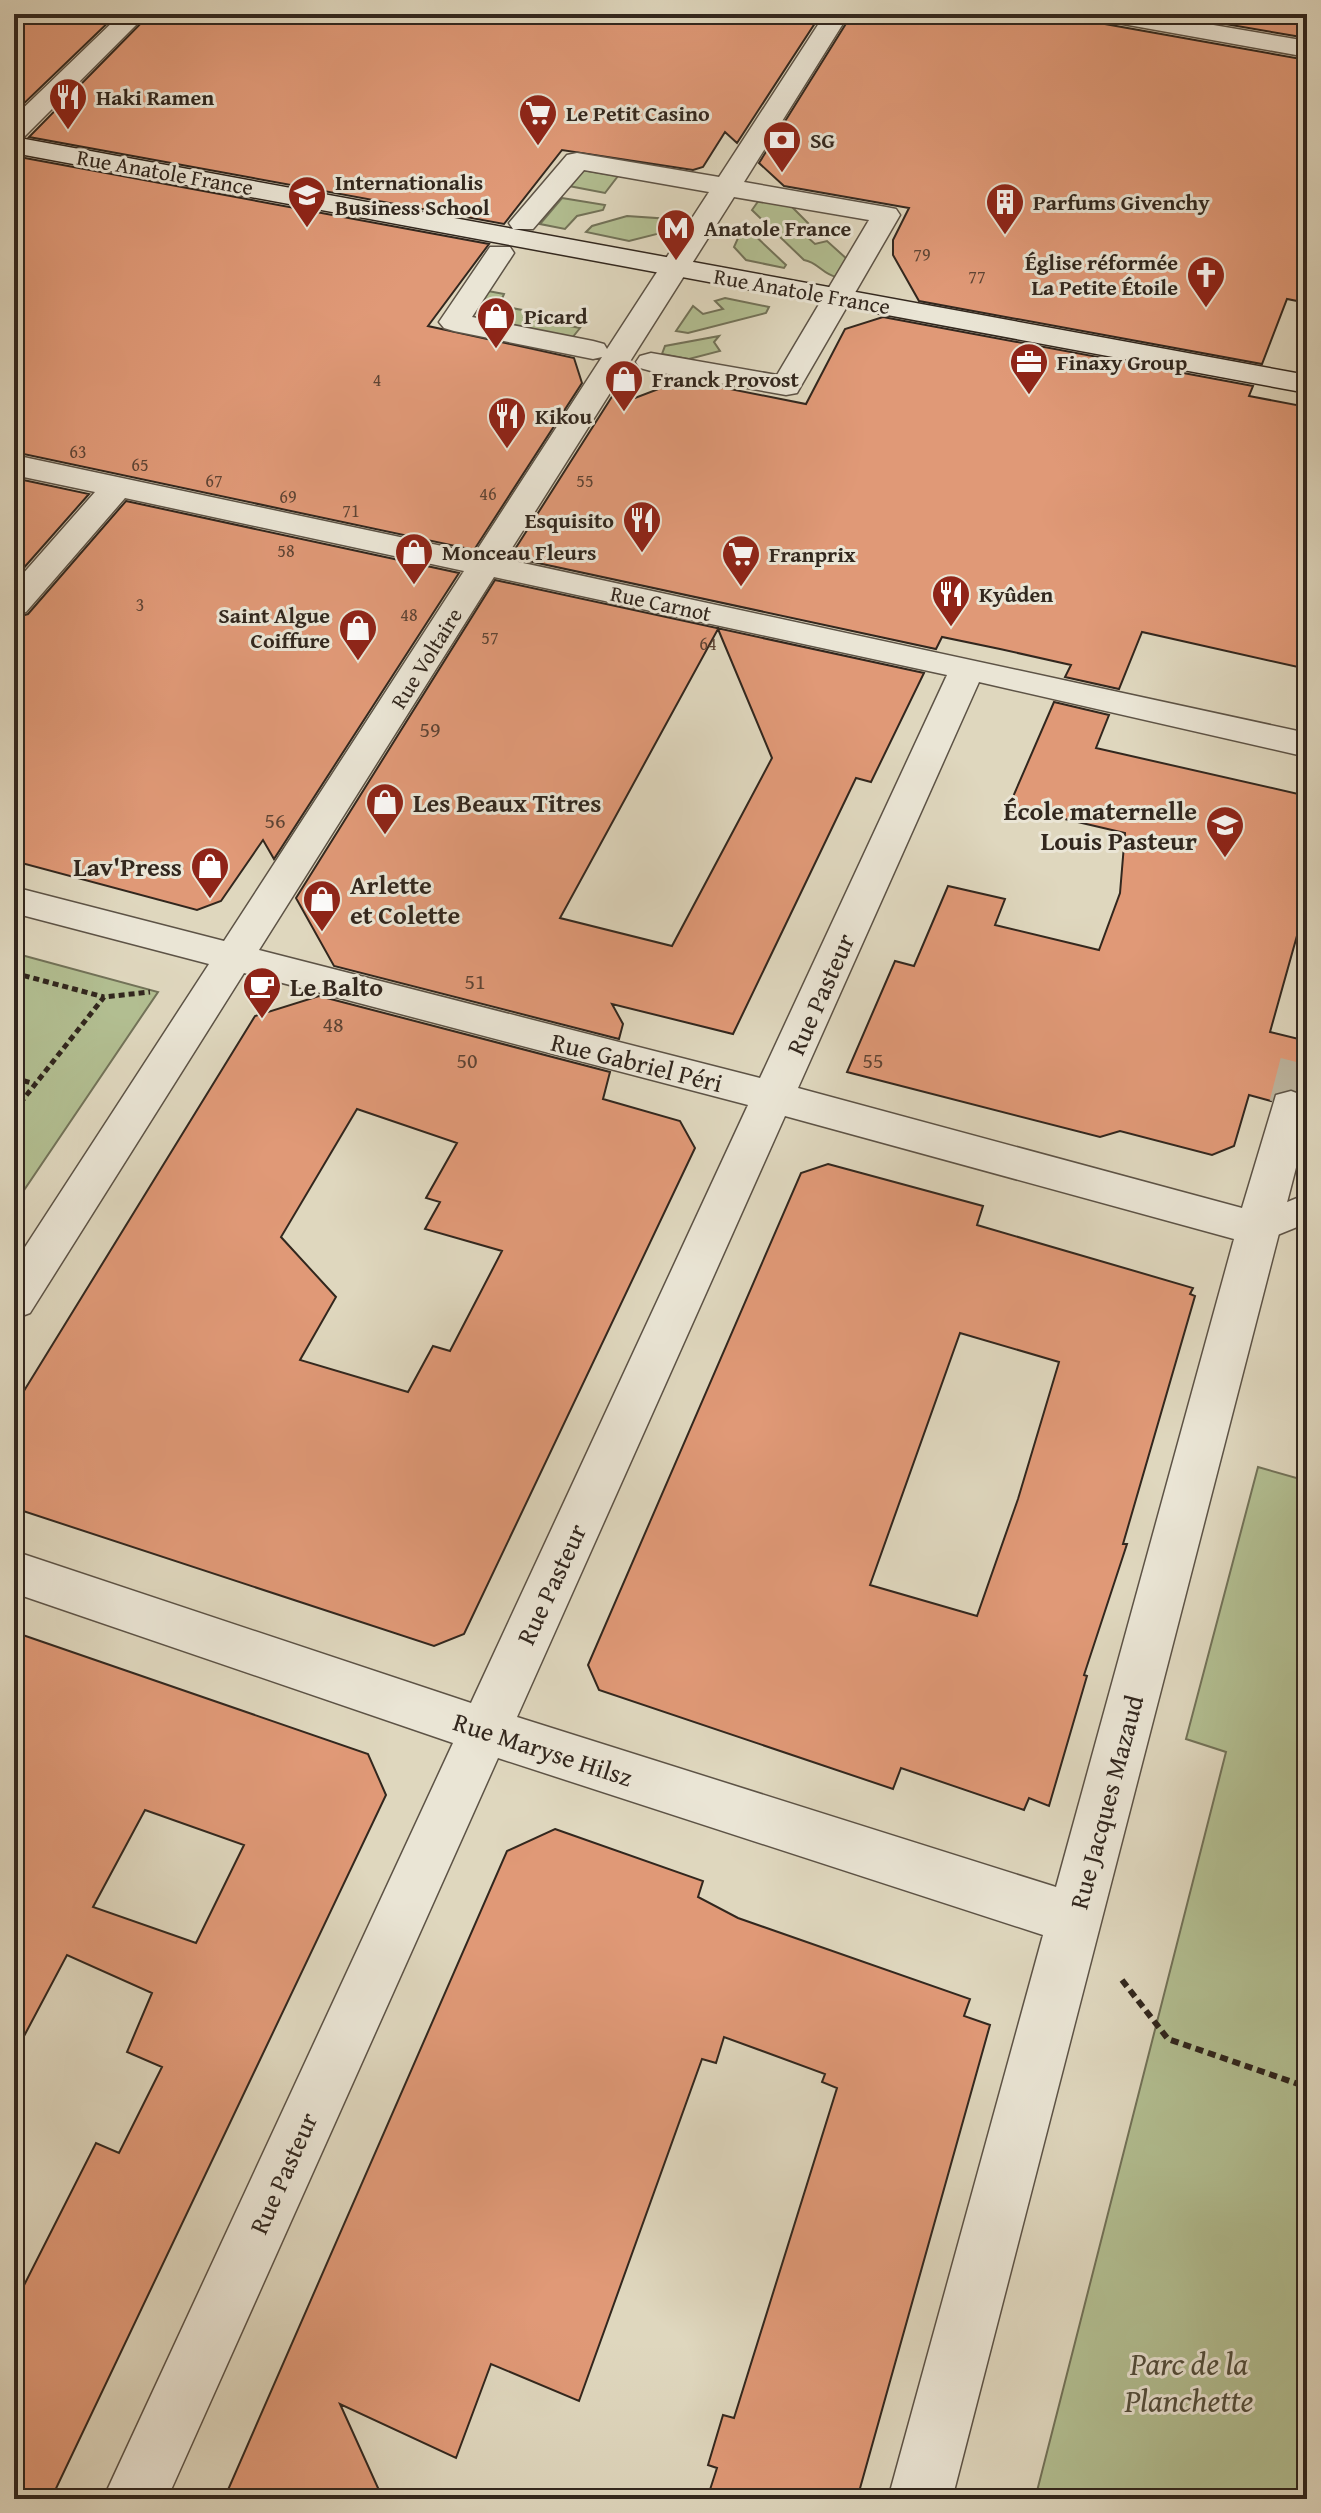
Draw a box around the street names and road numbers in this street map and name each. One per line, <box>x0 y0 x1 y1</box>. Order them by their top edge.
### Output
street label: Rue Anatole France <box>74 141 256 203</box>
street label: Rue Anatole France <box>711 260 893 322</box>
street label: Rue Carnot <box>608 577 715 629</box>
street label: Rue Voltaire <box>382 601 470 715</box>
street label: Rue Pasteur <box>776 927 864 1061</box>
street label: Rue Gabriel Péri <box>547 1022 727 1102</box>
street label: Rue Pasteur <box>506 1517 596 1651</box>
street label: Rue Jacques Mazaud <box>1059 1691 1153 1913</box>
street label: Rue Maryse Hilsz <box>449 1702 637 1796</box>
street label: Rue Pasteur <box>239 2106 327 2240</box>

